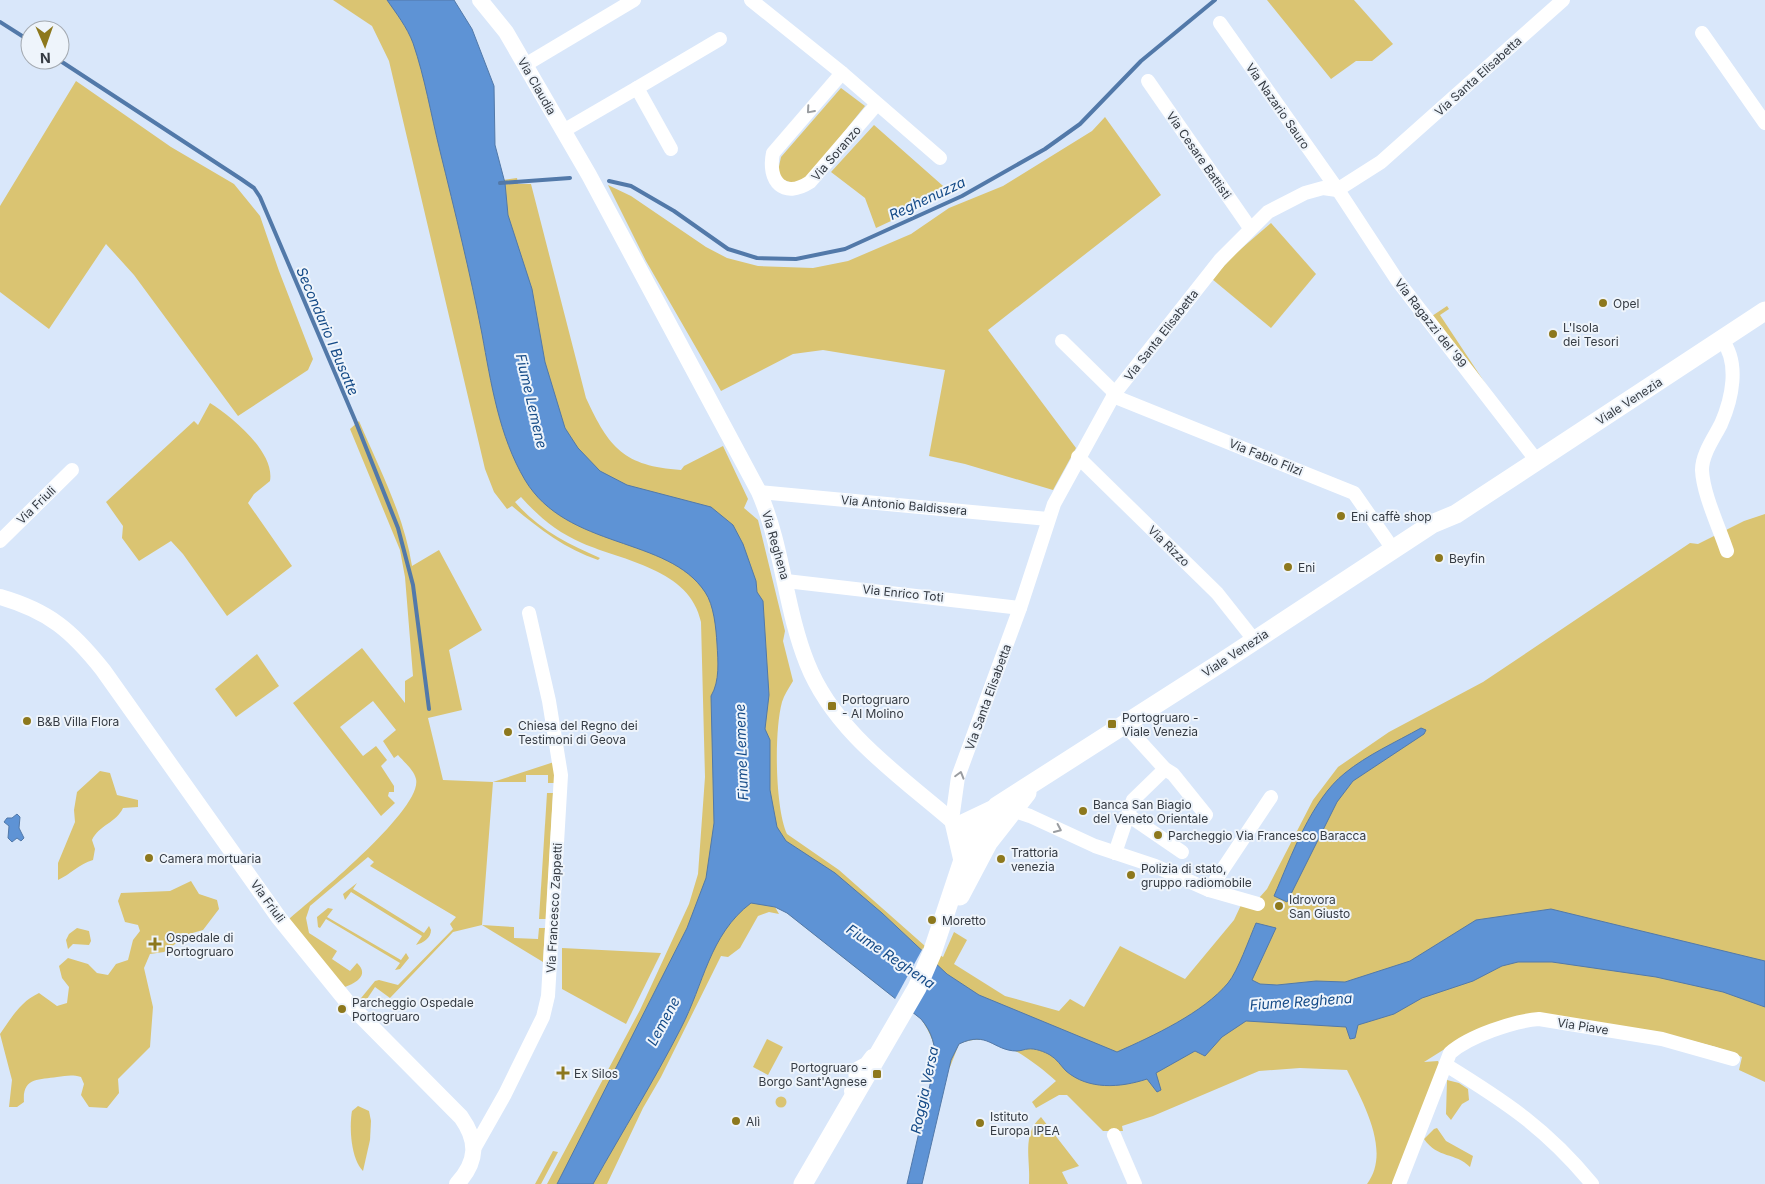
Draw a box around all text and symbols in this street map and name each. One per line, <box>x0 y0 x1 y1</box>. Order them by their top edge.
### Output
north arrow <box>20 20 70 70</box>
street label: Via Santa Elisabetta <box>1431 33 1525 119</box>
text: N <box>40 50 51 67</box>
street label: Via Claudia <box>515 55 559 117</box>
street label: Via Nazario Sauro <box>1243 60 1313 152</box>
one-way arrow <box>808 104 816 113</box>
street label: Via Cesare Battisti <box>1163 108 1235 202</box>
street label: Via Soranzo <box>808 122 864 184</box>
water label: Reghenuzza <box>886 173 968 223</box>
water label: Secondario I Busatte <box>293 264 363 398</box>
street label: Via Ragazzi del '99 <box>1392 276 1470 370</box>
street label: Via Santa Elisabetta <box>1121 286 1201 384</box>
place label: Opel <box>1613 296 1639 311</box>
marker: Opel <box>1597 297 1609 309</box>
place label: L'Isola dei Tesori <box>1563 320 1619 349</box>
marker: L'Isola dei Tesori <box>1547 328 1559 340</box>
water label: Fiume Lemene <box>513 352 551 450</box>
street label: Viale Venezia <box>1593 374 1665 428</box>
street label: Via Fabio Filzi <box>1227 435 1305 479</box>
street label: Via Friuli <box>13 483 59 527</box>
street label: Via Antonio Baldissera <box>840 492 968 518</box>
street label: Via Reghena <box>759 509 793 581</box>
place label: Eni caffè shop <box>1351 509 1432 524</box>
marker: Eni caffè shop <box>1335 510 1347 522</box>
street label: Via Rizzo <box>1145 522 1193 570</box>
place label: Beyfin <box>1449 551 1485 566</box>
marker: Beyfin <box>1433 552 1445 564</box>
place label: Eni <box>1298 560 1315 575</box>
marker: Eni <box>1282 561 1294 573</box>
street label: Via Enrico Toti <box>862 581 944 605</box>
street label: Viale Venezia <box>1199 626 1271 680</box>
street label: Via Santa Elisabetta <box>962 642 1014 752</box>
place label: Portogruaro - Al Molino <box>842 692 910 721</box>
marker: Portogruaro - Al Molino <box>826 700 838 712</box>
water label: Fiume Lemene <box>731 703 751 801</box>
place label: Portogruaro - Viale Venezia <box>1122 710 1199 739</box>
place label: B&B Villa Flora <box>37 714 119 729</box>
marker: B&B Villa Flora <box>21 715 33 727</box>
place label: Chiesa del Regno dei Testimoni di Geova <box>518 718 638 747</box>
marker: Portogruaro - Viale Venezia <box>1106 718 1118 730</box>
marker: Chiesa del Regno dei Testimoni di Geova <box>502 726 514 738</box>
one-way arrow <box>954 771 964 779</box>
place label: Banca San Biagio del Veneto Orientale <box>1093 797 1208 826</box>
marker: Banca San Biagio del Veneto Orientale <box>1077 805 1089 817</box>
one-way arrow <box>1053 822 1062 833</box>
place label: Parcheggio Via Francesco Baracca <box>1168 828 1366 843</box>
marker: Parcheggio Via Francesco Baracca <box>1152 829 1164 841</box>
street label: Via Francesco Zappetti <box>543 842 565 974</box>
place label: Trattoria venezia <box>1011 845 1058 874</box>
place label: Camera mortuaria <box>159 851 261 866</box>
marker: Camera mortuaria <box>143 852 155 864</box>
marker: Trattoria venezia <box>995 853 1007 865</box>
place label: Polizia di stato, gruppo radiomobile <box>1141 861 1252 890</box>
marker: Polizia di stato, gruppo radiomobile <box>1125 869 1137 881</box>
street label: Via Friuli <box>248 877 288 925</box>
place label: Idrovora San Giusto <box>1289 892 1350 921</box>
marker: Idrovora San Giusto <box>1273 900 1285 912</box>
place label: Moretto <box>942 913 986 928</box>
marker: Moretto <box>926 914 938 926</box>
water label: Fiume Reghena <box>844 920 939 992</box>
place label: Ospedale di Portogruaro <box>166 930 234 959</box>
marker: Ospedale di Portogruaro <box>148 937 162 951</box>
water label: Fiume Reghena <box>1249 989 1353 1013</box>
water label: Lemene <box>643 994 683 1048</box>
place label: Parcheggio Ospedale Portogruaro <box>352 995 474 1024</box>
marker: Parcheggio Ospedale Portogruaro <box>336 1003 348 1015</box>
street label: Via Piave <box>1556 1015 1610 1037</box>
water label: Roggia Versa <box>906 1045 942 1135</box>
place label: Portogruaro - Borgo Sant'Agnese <box>759 1060 867 1089</box>
marker: Ex Silos <box>556 1066 570 1080</box>
place label: Ex Silos <box>574 1066 618 1081</box>
marker: Portogruaro - Borgo Sant'Agnese <box>871 1068 883 1080</box>
place label: Istituto Europa IPEA <box>990 1109 1060 1138</box>
place label: Alì <box>746 1114 760 1129</box>
marker: Alì <box>730 1115 742 1127</box>
marker: Istituto Europa IPEA <box>974 1117 986 1129</box>

